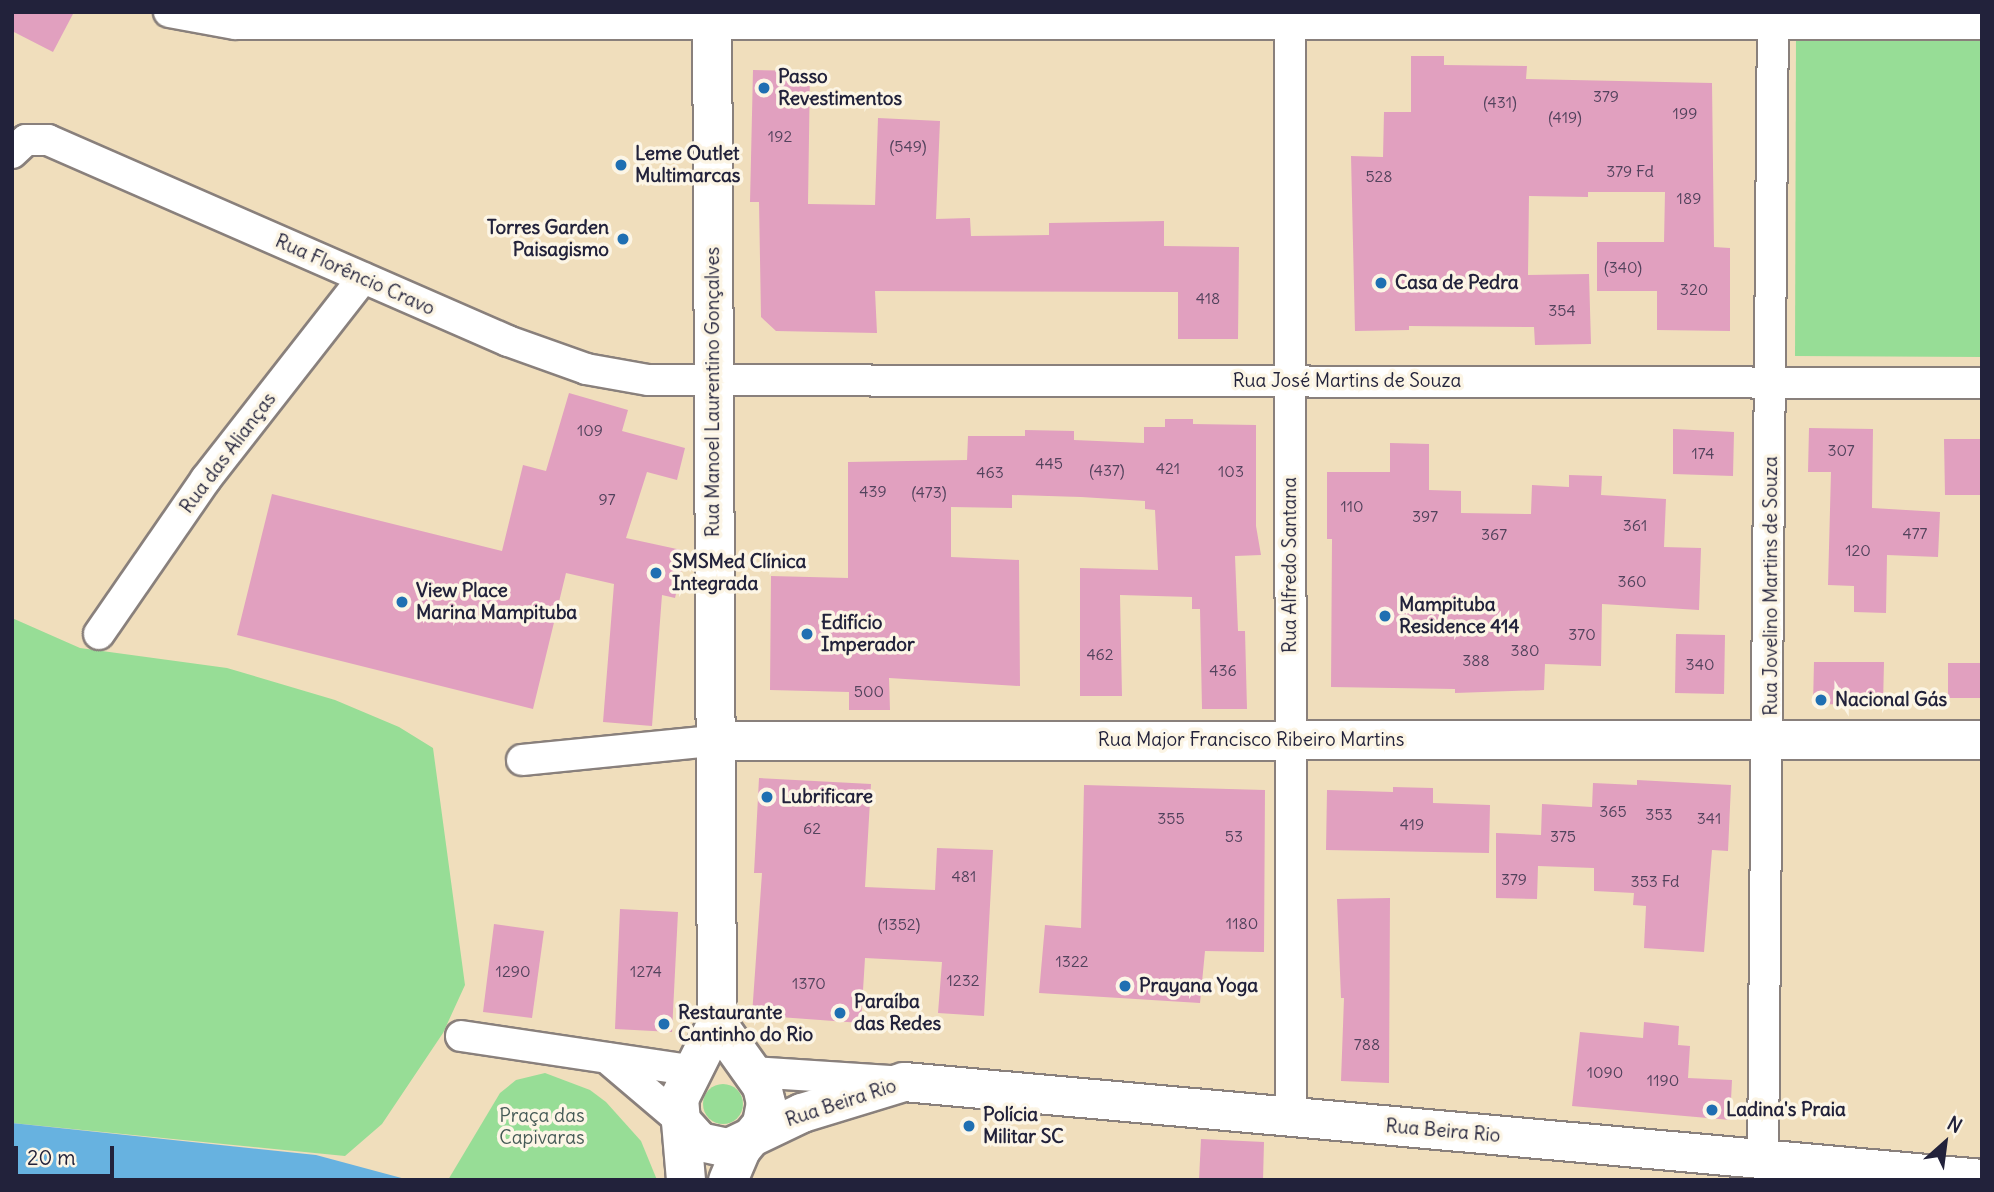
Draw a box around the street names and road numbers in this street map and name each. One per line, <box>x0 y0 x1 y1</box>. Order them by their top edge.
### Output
street label: Rua Florêncio Cravo <box>272 230 438 320</box>
street label: Rua Manoel Laurentino Gonçalves <box>702 247 724 537</box>
street label: Rua José Martins de Souza <box>1233 370 1461 392</box>
street label: Rua das Alianças <box>175 388 281 518</box>
street label: Rua Jovelino Martins de Souza <box>1760 456 1782 716</box>
street label: Rua Alfredo Santana <box>1279 477 1301 653</box>
street label: Rua Major Francisco Ribeiro Martins <box>1098 729 1404 751</box>
street label: Rua Beira Rio <box>783 1074 899 1132</box>
street label: Rua Beira Rio <box>1385 1115 1501 1147</box>

